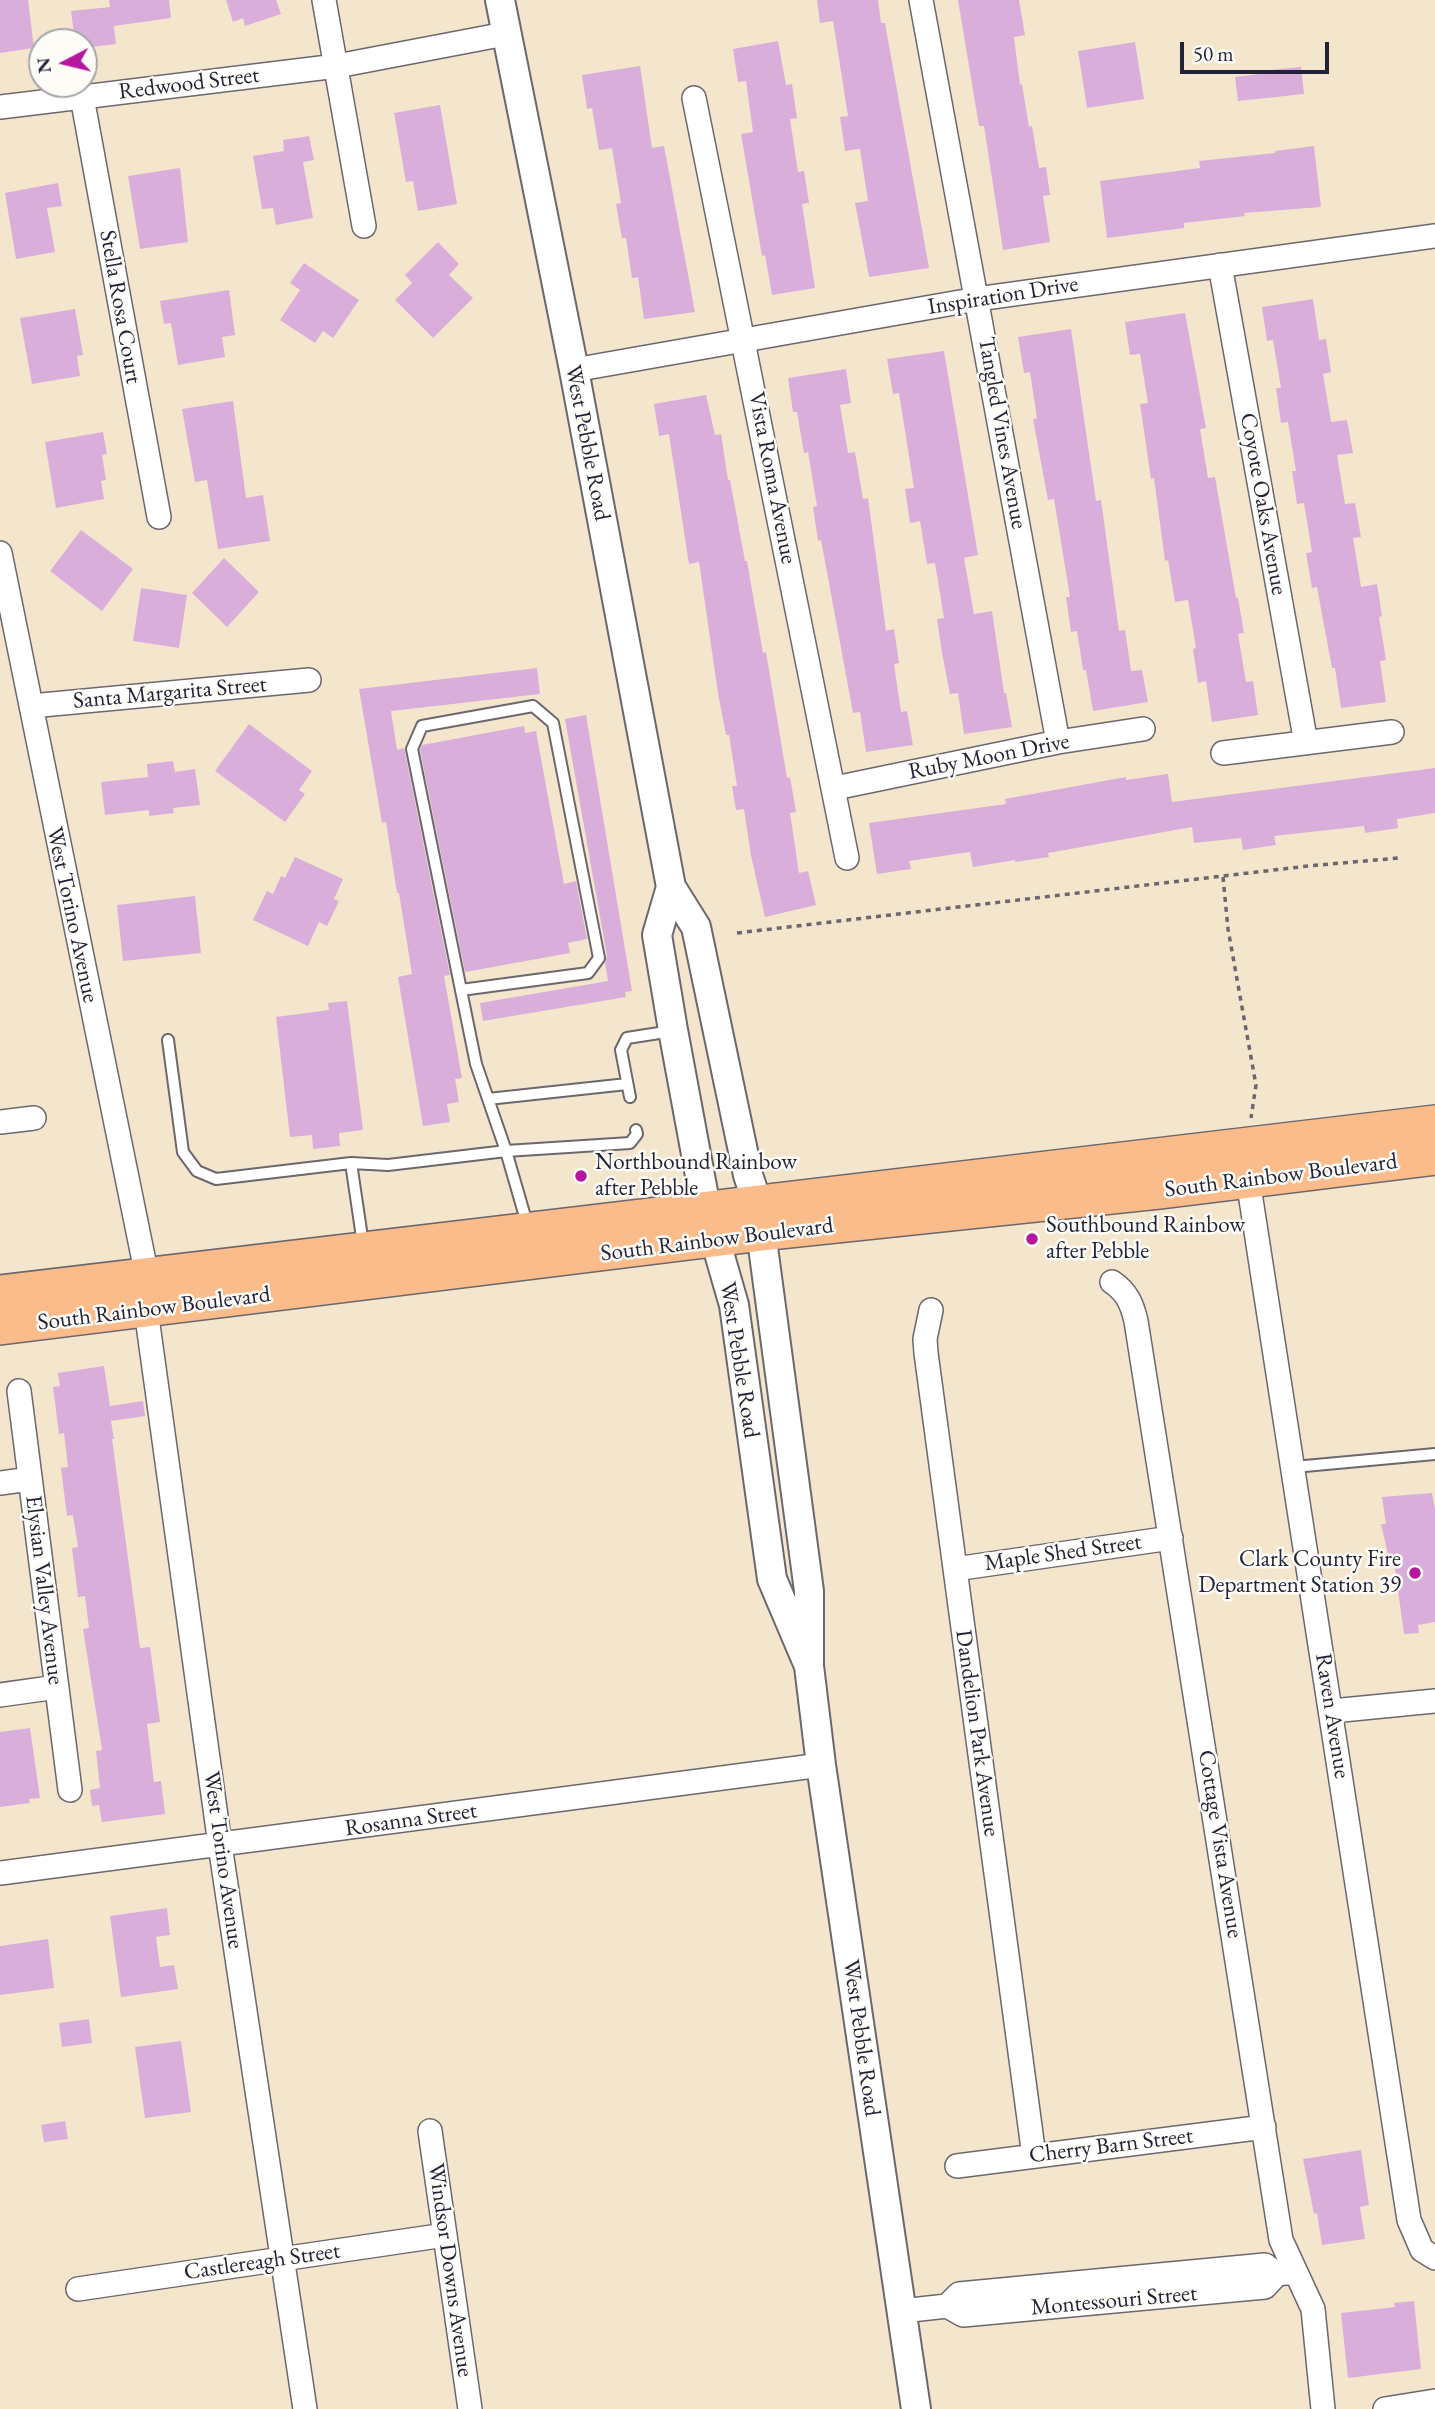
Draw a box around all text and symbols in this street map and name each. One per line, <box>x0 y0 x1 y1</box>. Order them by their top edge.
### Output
north arrow <box>28 28 98 98</box>
scale bar <box>1183 28 1332 72</box>
text: 50 m <box>1193 40 1234 67</box>
text: N <box>30 56 57 75</box>
street label: Redwood Street <box>117 62 261 106</box>
street label: Stella Rosa Court <box>93 228 147 386</box>
street label: Inspiration Drive <box>926 270 1080 322</box>
street label: Tangled Vines Avenue <box>972 335 1032 531</box>
street label: West Pebble Road <box>558 363 616 523</box>
street label: Vista Roma Avenue <box>742 390 802 566</box>
street label: Coyote Oaks Avenue <box>1233 411 1293 597</box>
street label: Santa Margarita Street <box>72 671 268 715</box>
street label: Ruby Moon Drive <box>906 728 1072 786</box>
street label: West Torino Avenue <box>40 825 104 1005</box>
street label: South Rainbow Boulevard <box>1163 1148 1399 1204</box>
place label: Northbound Rainbow after Pebble <box>595 1149 797 1203</box>
marker: Northbound Rainbow after Pebble <box>573 1168 589 1184</box>
street label: South Rainbow Boulevard <box>599 1212 835 1268</box>
place label: Southbound Rainbow after Pebble <box>1046 1212 1245 1266</box>
marker: Southbound Rainbow after Pebble <box>1024 1231 1040 1247</box>
street label: West Pebble Road <box>713 1280 765 1440</box>
street label: South Rainbow Boulevard <box>36 1281 272 1337</box>
street label: Elysian Valley Avenue <box>19 1494 69 1686</box>
street label: Maple Shed Street <box>983 1528 1143 1578</box>
place label: Clark County Fire Department Station 39 <box>1198 1546 1401 1600</box>
marker: Clark County Fire Department Station 39 <box>1407 1565 1423 1581</box>
street label: Dandelion Park Avenue <box>949 1628 1005 1838</box>
street label: Raven Avenue <box>1308 1651 1356 1781</box>
street label: Cottage Vista Avenue <box>1192 1748 1248 1940</box>
street label: West Torino Avenue <box>197 1770 249 1950</box>
street label: Rosanna Street <box>343 1797 479 1843</box>
street label: West Pebble Road <box>836 1958 886 2118</box>
street label: Cherry Barn Street <box>1028 2122 1194 2170</box>
street label: Windsor Downs Avenue <box>421 2161 479 2379</box>
street label: Castlereagh Street <box>182 2237 342 2287</box>
street label: Montessouri Street <box>1030 2280 1198 2322</box>

